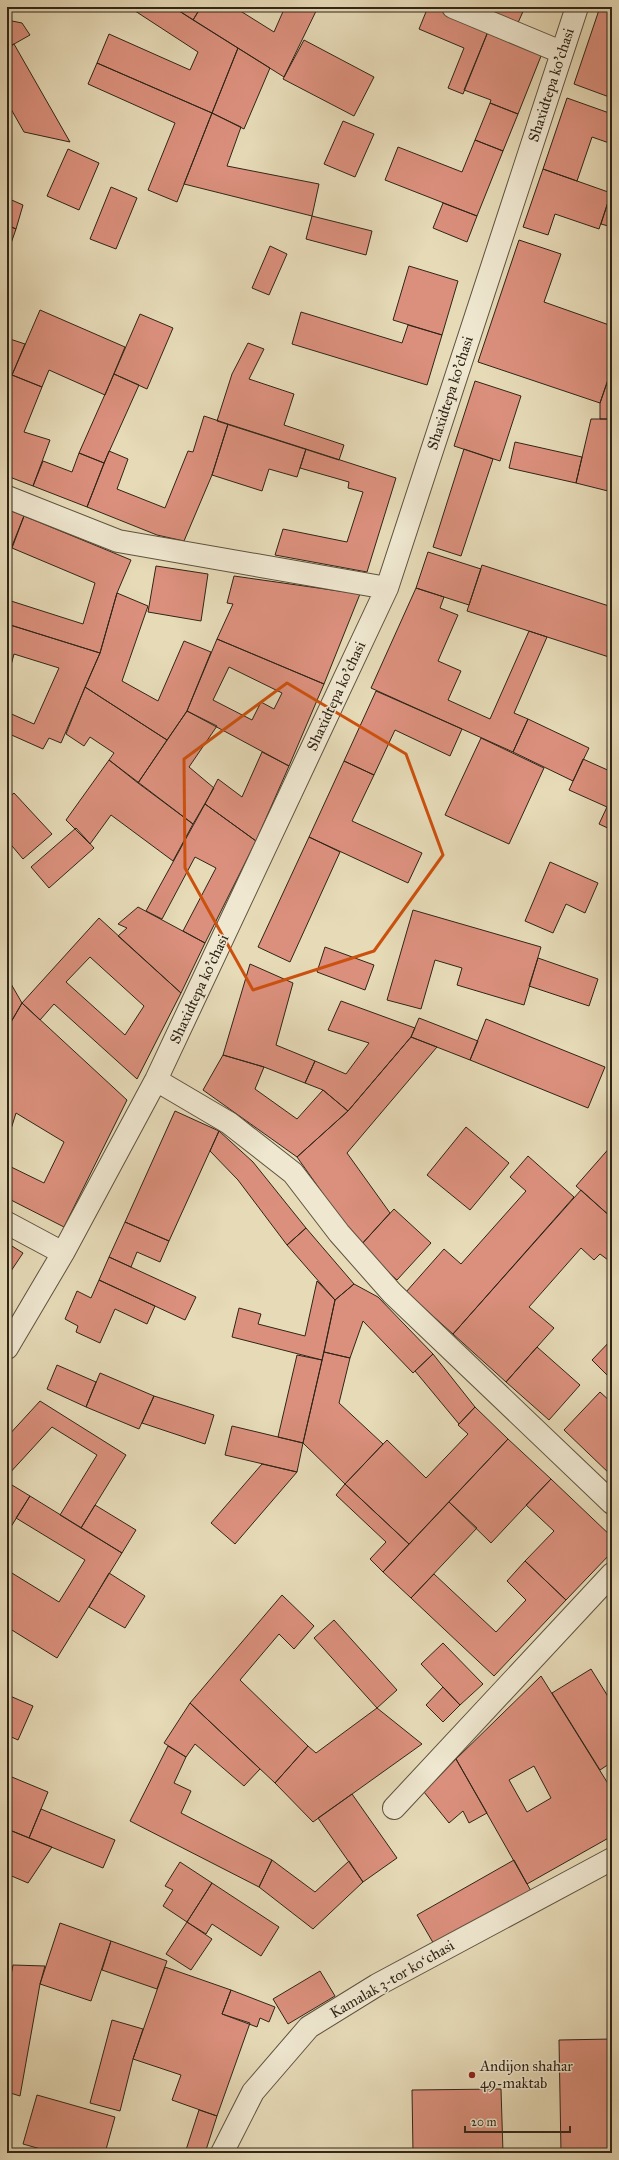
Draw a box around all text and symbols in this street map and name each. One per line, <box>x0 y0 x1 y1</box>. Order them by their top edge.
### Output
street label: Shaxidtepa ko'chasi <box>524 26 578 144</box>
street label: Shaxidtepa ko'chasi <box>423 334 477 452</box>
street label: Shaxidtepa ko'chasi <box>303 638 369 754</box>
street label: Shaxidtepa ko'chasi <box>166 931 232 1047</box>
street label: Kamalak 3-tor koʻchasi <box>327 1936 457 2022</box>
place label: Andijon shahar 49-maktab <box>479 2057 573 2092</box>
marker: Andijon shahar 49-maktab <box>467 2070 477 2080</box>
scale bar <box>465 2108 570 2134</box>
text: 20 m <box>471 2115 497 2129</box>

